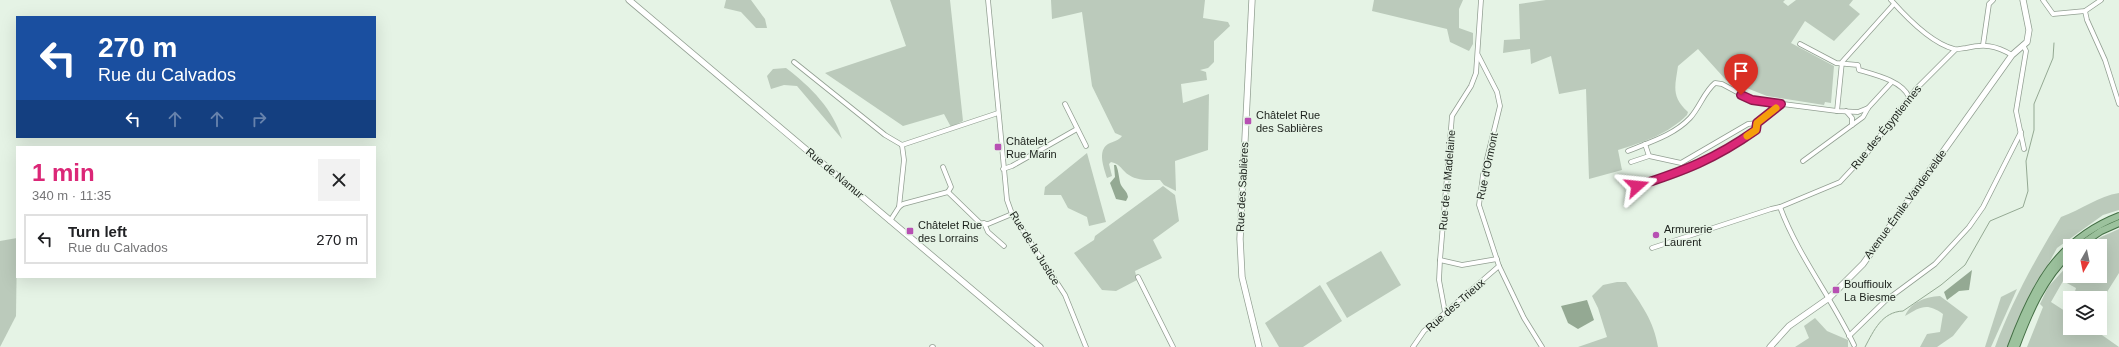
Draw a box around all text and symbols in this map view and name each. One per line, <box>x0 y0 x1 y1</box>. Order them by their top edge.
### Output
icon: left <box>32 32 84 84</box>
text: 270 m <box>98 32 177 63</box>
pin <box>1724 54 1758 95</box>
icon: arrive <box>1730 60 1752 82</box>
text: Rue du Calvados <box>98 65 236 85</box>
street label: Rue des Égyptiennes <box>1848 82 1924 171</box>
icon: left <box>122 108 144 130</box>
icon: ahead <box>164 108 186 130</box>
icon: ahead <box>206 108 228 130</box>
icon: right <box>248 108 270 130</box>
place label: Châtelet Rue des Sablières <box>1256 109 1323 134</box>
marker: Châtelet Rue des Sablières <box>1243 116 1253 126</box>
street label: Rue de la Madelaine <box>1437 129 1457 231</box>
street label: Rue d'Ormont <box>1474 131 1500 201</box>
place label: Châtelet Rue Marin <box>1006 135 1057 160</box>
street label: Rue des Sablières <box>1234 141 1250 232</box>
marker: Châtelet Rue Marin <box>993 142 1003 152</box>
street label: Rue de Namur <box>804 145 867 201</box>
street label: Avenue Émile Vandervelde <box>1861 147 1949 261</box>
text: 1 min <box>32 159 95 186</box>
button: close <box>318 159 360 201</box>
position arrow <box>1616 165 1658 207</box>
text: 340 m · 11:35 <box>32 188 111 203</box>
street label: Rue de la Justice <box>1008 209 1062 287</box>
place label: Châtelet Rue des Lorrains <box>918 219 982 244</box>
text: Turn left <box>68 223 127 240</box>
place label: Armurerie Laurent <box>1664 223 1712 248</box>
marker: Châtelet Rue des Lorrains <box>905 226 915 236</box>
icon: left <box>34 228 56 250</box>
marker: Armurerie Laurent <box>1651 230 1661 240</box>
text: 270 m <box>316 231 358 248</box>
north arrow <box>2063 239 2107 283</box>
map controls <box>2063 239 2107 335</box>
text: Rue du Calvados <box>68 240 168 255</box>
street label: Rue des Trieux <box>1423 276 1487 334</box>
place label: Bouffioulx La Biesme <box>1844 278 1896 303</box>
marker: Bouffioulx La Biesme <box>1831 285 1841 295</box>
button: layers <box>2063 291 2107 335</box>

